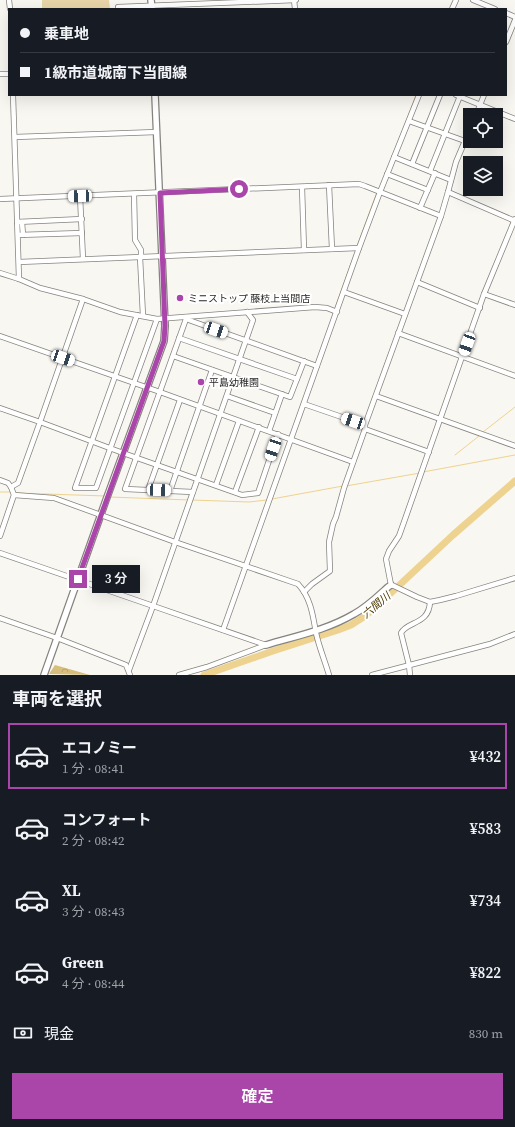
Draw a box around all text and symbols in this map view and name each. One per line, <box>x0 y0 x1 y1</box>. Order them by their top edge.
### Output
text: 乗車地 <box>44 23 89 44</box>
text: 1級市道城南下当間線 <box>44 62 187 83</box>
map controls <box>463 108 503 196</box>
button: locate <box>463 108 503 148</box>
button: layers <box>463 156 503 196</box>
route start <box>230 180 248 198</box>
car <box>68 190 92 202</box>
place label: ミニストップ 藤枝上当間店 <box>188 292 310 305</box>
marker: ミニストップ 藤枝上当間店 <box>175 293 185 303</box>
car <box>203 320 229 340</box>
car <box>457 331 477 357</box>
car <box>50 348 76 368</box>
place label: 平島幼稚園 <box>209 376 259 389</box>
marker: 平島幼稚園 <box>196 377 206 387</box>
car <box>340 411 366 431</box>
car <box>263 436 283 462</box>
car <box>147 484 171 496</box>
callout: 3 分 <box>92 565 140 593</box>
route end <box>69 570 87 588</box>
text: 3 分 <box>105 570 127 587</box>
water label: 六間川 <box>359 588 395 622</box>
text: 車両を選択 <box>12 686 102 711</box>
text: エコノミー <box>62 737 137 758</box>
icon: car <box>14 738 50 774</box>
text: ¥432 <box>470 746 501 767</box>
text: 1 分 · 08:41 <box>62 760 124 777</box>
text: コンフォート <box>62 809 152 830</box>
icon: car <box>14 810 50 846</box>
text: ¥583 <box>470 818 501 839</box>
text: 2 分 · 08:42 <box>62 832 124 849</box>
text: XL <box>62 880 81 901</box>
icon: car <box>14 882 50 918</box>
text: ¥734 <box>470 890 501 911</box>
text: 3 分 · 08:43 <box>62 903 124 920</box>
text: Green <box>62 952 104 973</box>
icon: car <box>14 954 50 990</box>
text: ¥822 <box>470 962 501 983</box>
text: 4 分 · 08:44 <box>62 975 124 992</box>
icon: cash <box>12 1022 34 1044</box>
text: 現金 <box>44 1023 74 1044</box>
text: 830 m <box>469 1025 503 1042</box>
button: 確定 <box>12 1073 503 1119</box>

